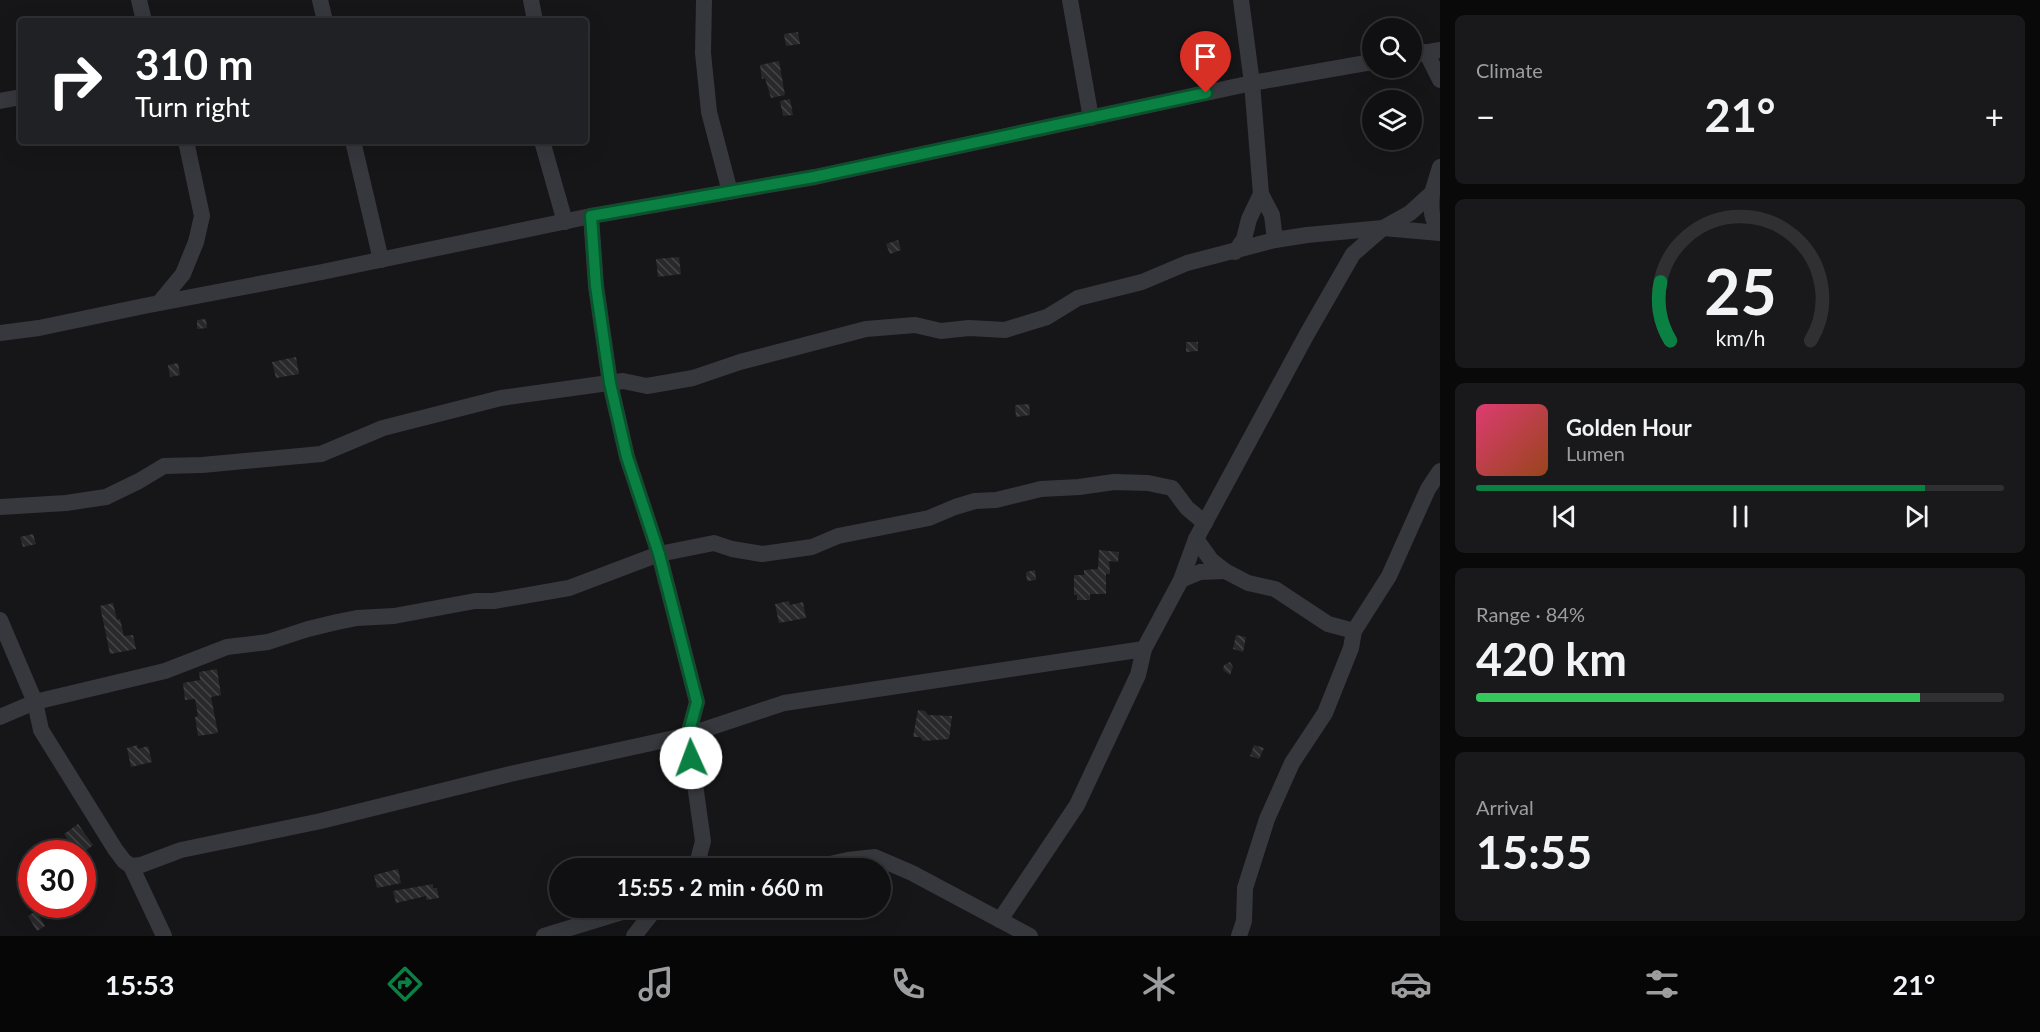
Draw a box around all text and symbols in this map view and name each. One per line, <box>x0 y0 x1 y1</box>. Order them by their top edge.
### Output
map controls <box>1362 18 1422 150</box>
button: search <box>1362 18 1422 78</box>
pin <box>1180 31 1231 93</box>
text: 310 m <box>135 39 253 89</box>
icon: arrive <box>1189 40 1222 73</box>
icon: right <box>36 42 114 120</box>
text: Climate <box>1476 58 1543 82</box>
text: 21° <box>1705 88 1775 142</box>
text: Turn right <box>135 90 250 123</box>
button: layers <box>1362 90 1422 150</box>
text: − <box>1476 96 1495 136</box>
text: + <box>1985 96 2004 136</box>
text: 25 <box>1704 253 1776 328</box>
text: km/h <box>1715 325 1765 351</box>
text: Golden Hour <box>1566 414 1692 441</box>
text: Lumen <box>1566 441 1625 465</box>
icon: previous <box>1548 500 1581 533</box>
icon: pause <box>1724 500 1757 533</box>
icon: next <box>1900 500 1933 533</box>
text: Range · 84% <box>1476 602 1585 626</box>
text: 420 km <box>1476 632 1627 686</box>
position arrow <box>659 726 723 790</box>
text: Arrival <box>1476 795 1534 819</box>
text: 15:55 <box>1476 825 1592 879</box>
speed limit sign: 30 <box>18 840 96 918</box>
text: 15:55 · 2 min · 660 m <box>617 874 823 901</box>
icon: directions <box>384 963 426 1005</box>
icon: music <box>635 963 677 1005</box>
icon: phone <box>887 963 929 1005</box>
icon: climate <box>1138 963 1180 1005</box>
icon: car <box>1390 963 1432 1005</box>
icon: filters <box>1641 963 1683 1005</box>
text: 15:53 <box>105 968 174 1001</box>
text: 21° <box>1893 968 1935 1001</box>

